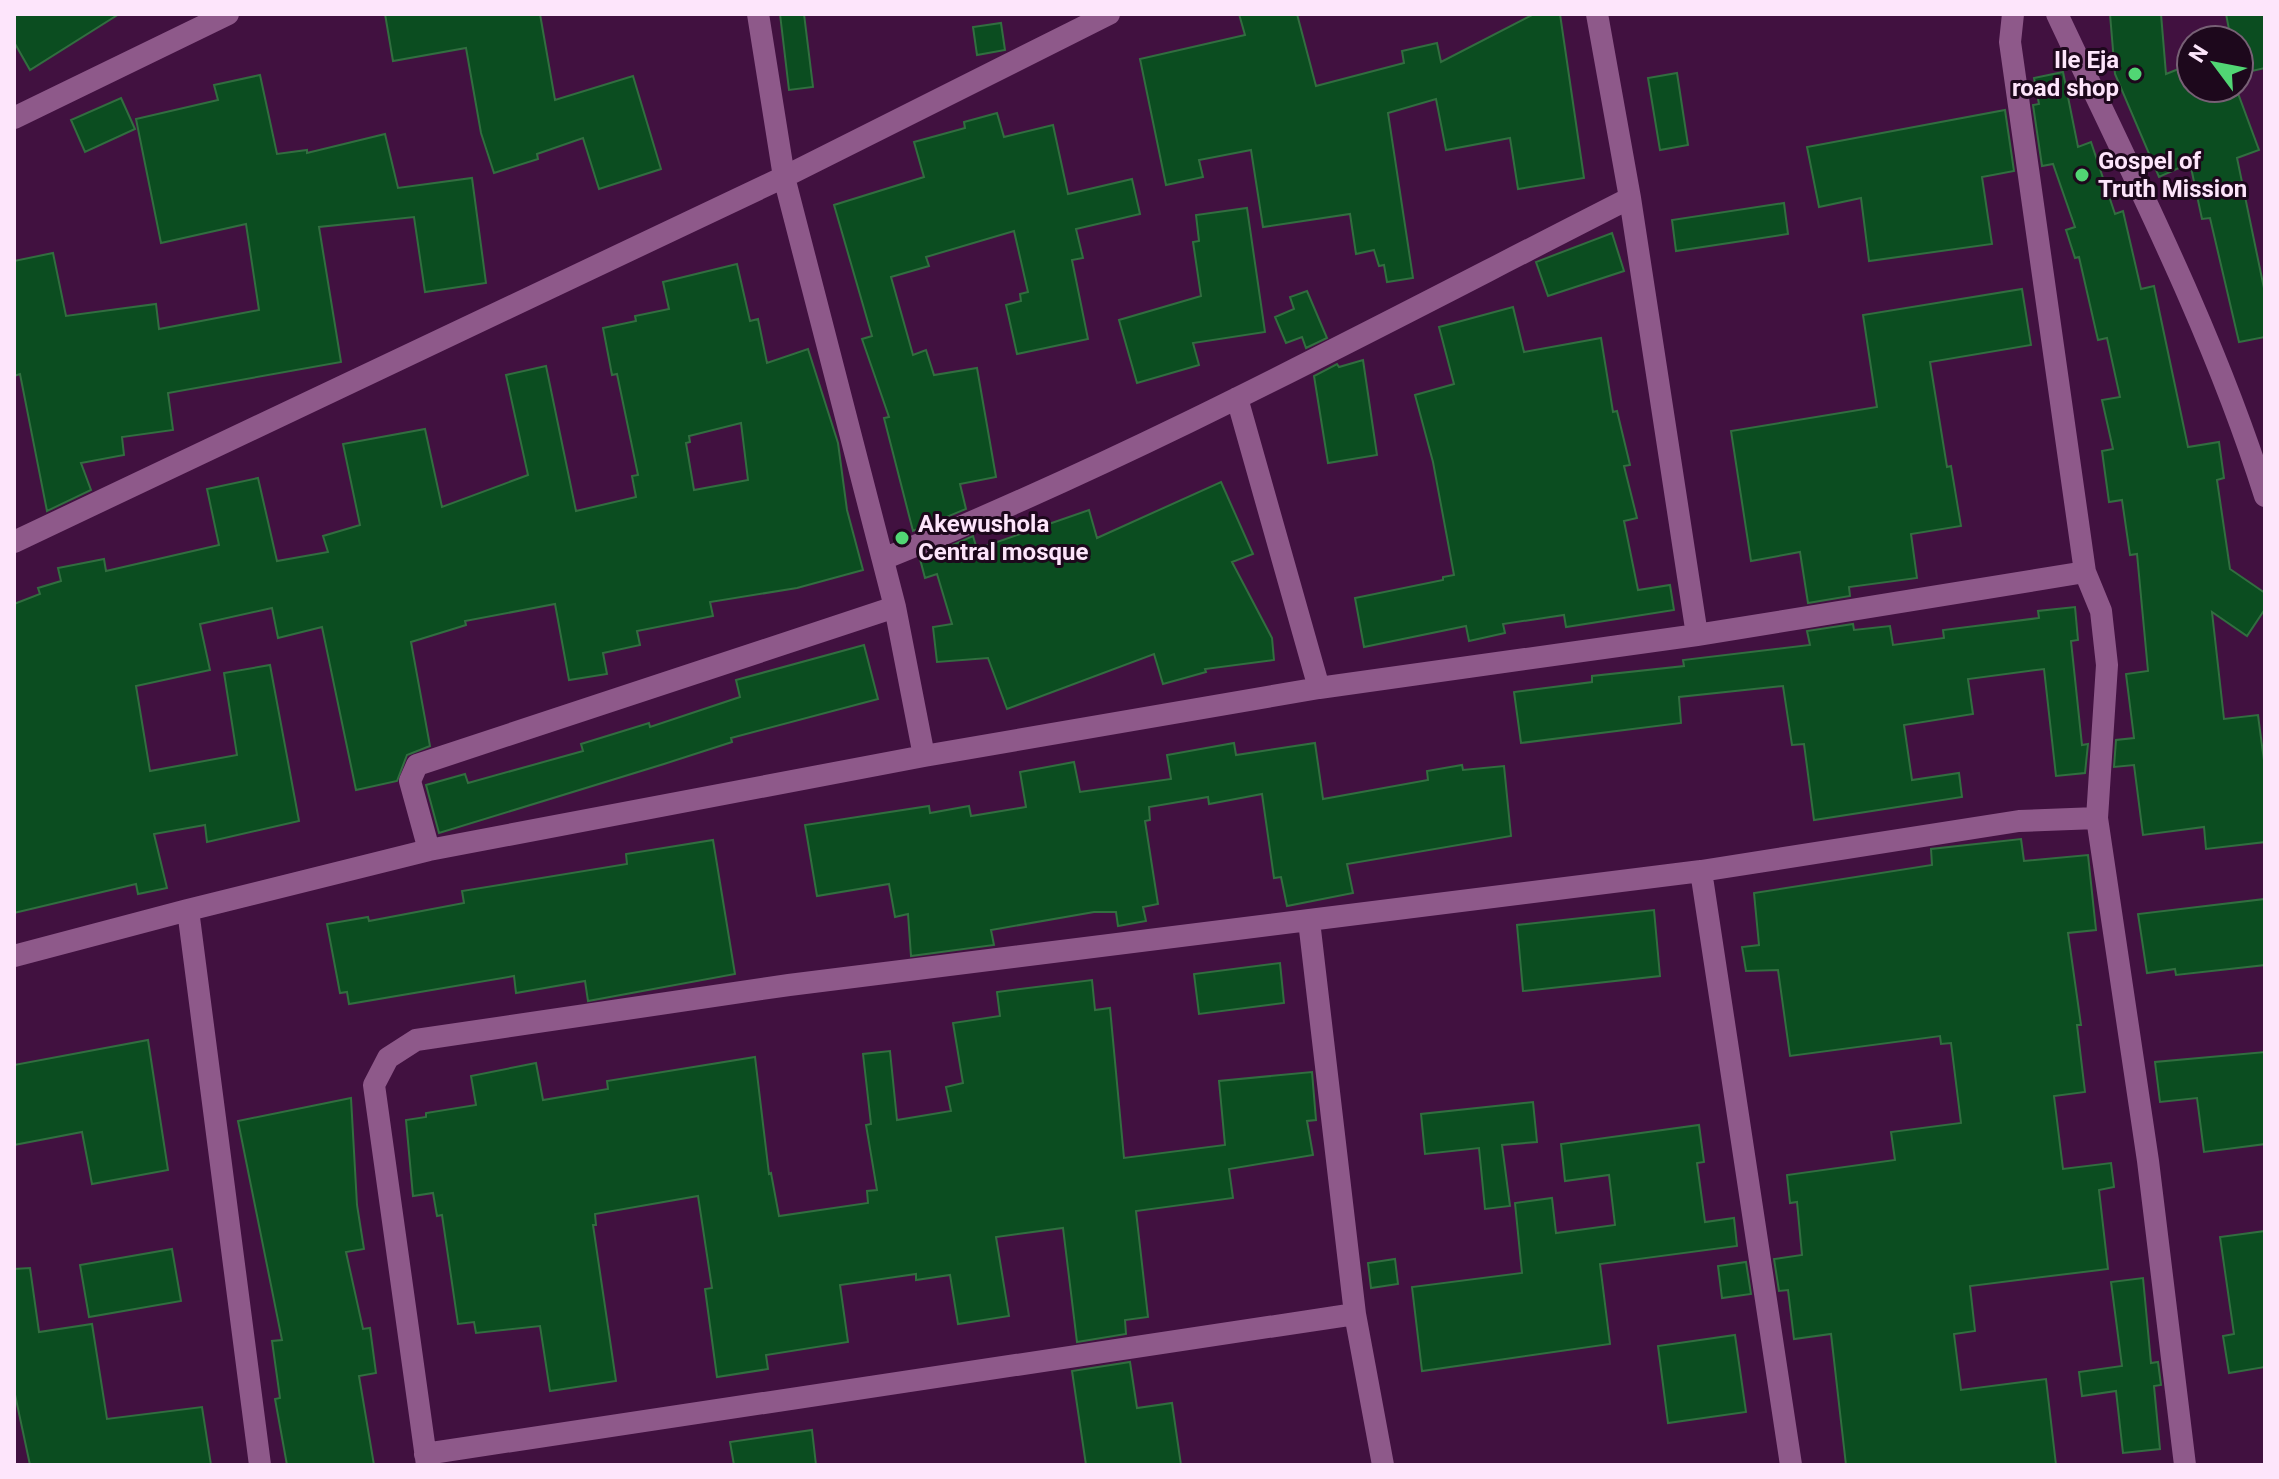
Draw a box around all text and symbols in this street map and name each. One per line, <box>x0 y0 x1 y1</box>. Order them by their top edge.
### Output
north arrow <box>2175 24 2255 104</box>
text: N <box>2184 40 2213 67</box>
place label: Ile Eja road shop <box>2012 46 2119 102</box>
marker: Ile Eja road shop <box>2126 65 2144 83</box>
place label: Gospel of Truth Mission <box>2098 147 2247 203</box>
marker: Gospel of Truth Mission <box>2073 166 2091 184</box>
place label: Akewushola Central mosque <box>918 510 1088 566</box>
marker: Akewushola Central mosque <box>893 529 911 547</box>

